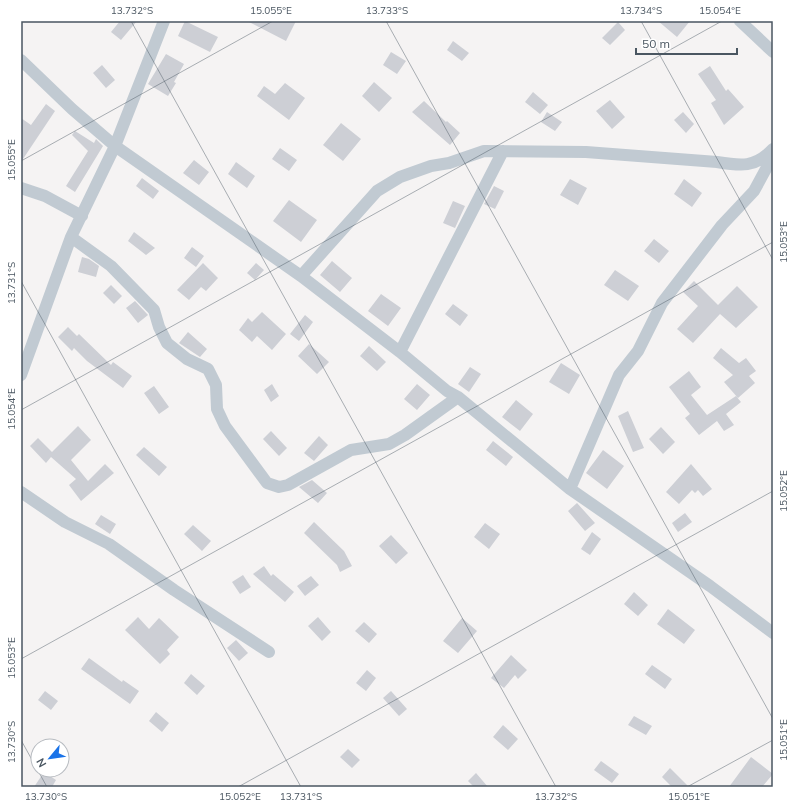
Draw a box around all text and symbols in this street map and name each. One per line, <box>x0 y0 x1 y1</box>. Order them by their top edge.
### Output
text: 13.732°S <box>111 4 153 17</box>
text: 15.055°E <box>250 4 292 17</box>
text: 13.733°S <box>366 4 408 17</box>
text: 13.734°S <box>620 4 662 17</box>
text: 15.054°E <box>699 4 741 17</box>
scale bar <box>636 30 737 56</box>
text: 50 m <box>642 36 670 51</box>
text: 15.055°E <box>5 139 18 181</box>
text: 15.053°E <box>777 221 790 263</box>
text: 13.731°S <box>5 262 18 304</box>
text: 15.054°E <box>5 388 18 430</box>
text: 15.052°E <box>777 470 790 512</box>
text: 15.053°E <box>5 637 18 679</box>
text: 15.051°E <box>777 719 790 761</box>
text: 13.730°S <box>5 721 18 763</box>
north arrow <box>30 738 70 778</box>
text: N <box>33 756 49 770</box>
text: 13.730°S <box>25 790 67 803</box>
text: 15.052°E <box>219 790 261 803</box>
text: 13.731°S <box>280 790 322 803</box>
text: 13.732°S <box>535 790 577 803</box>
text: 15.051°E <box>668 790 710 803</box>

